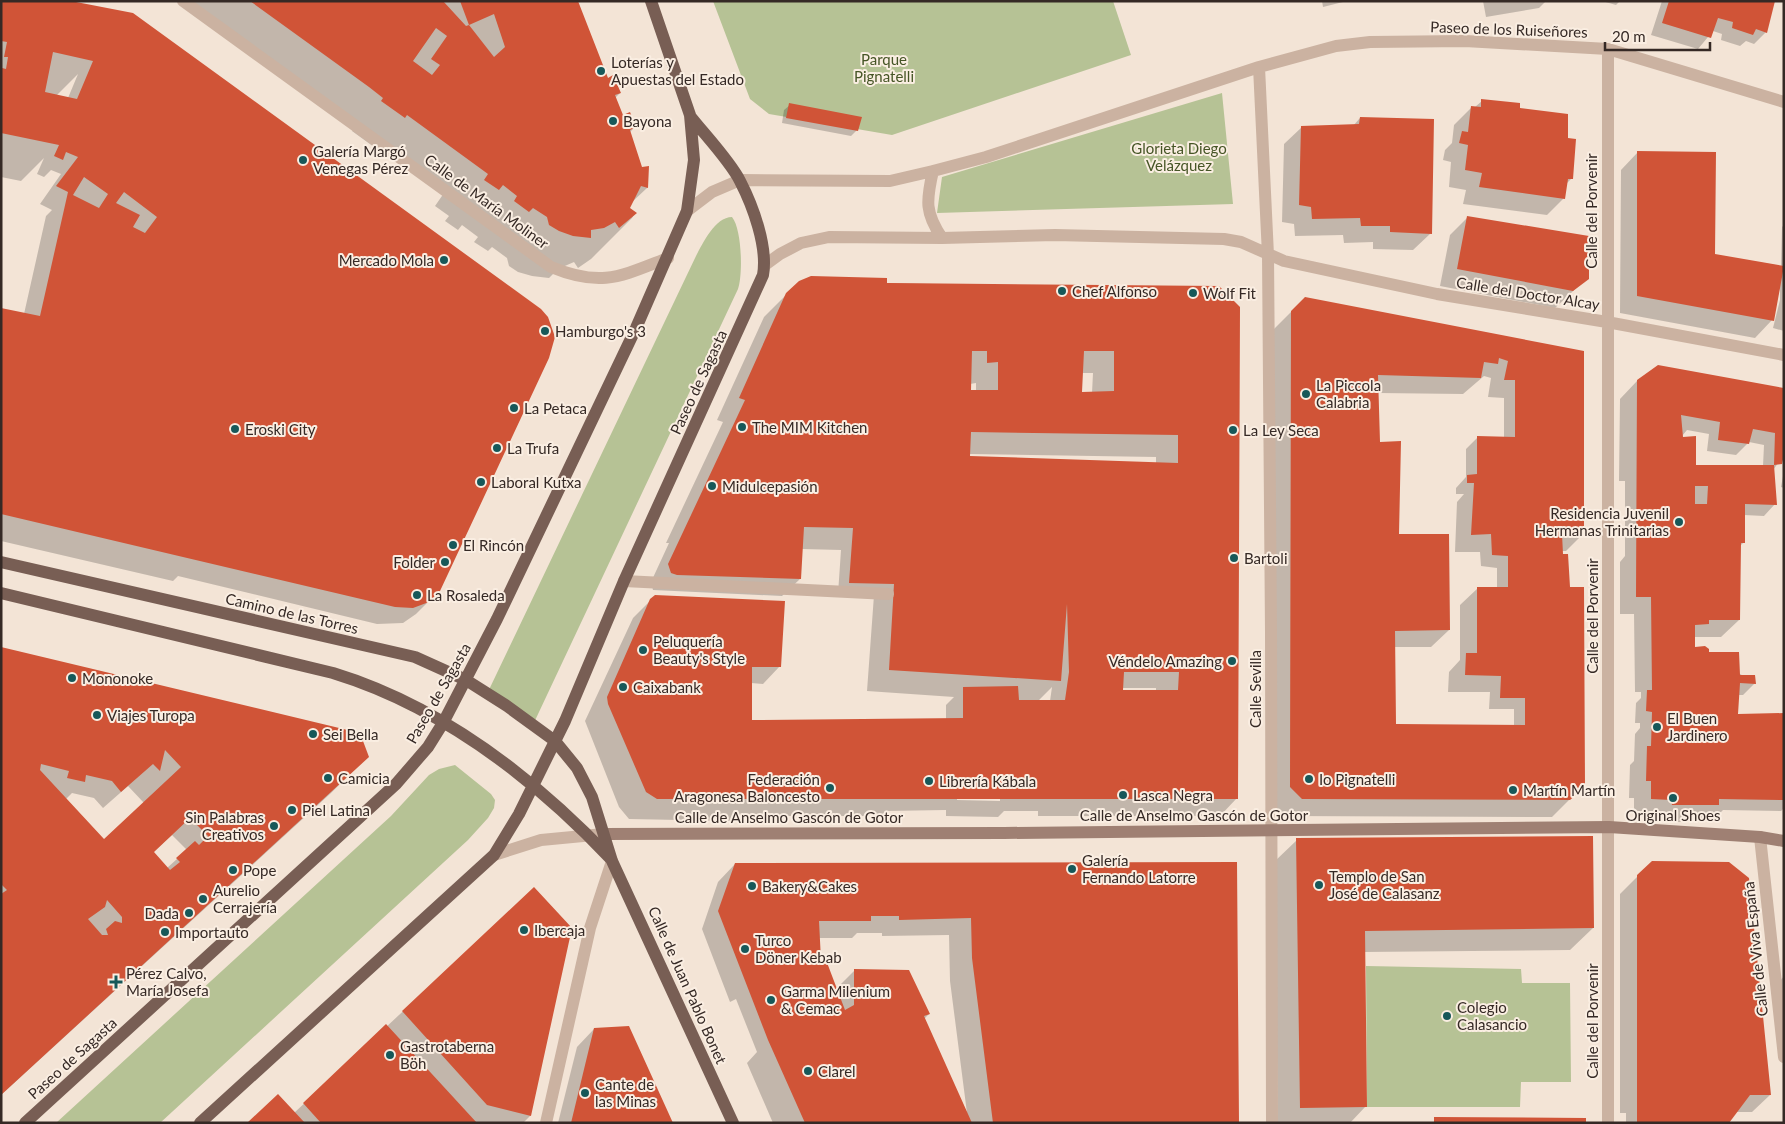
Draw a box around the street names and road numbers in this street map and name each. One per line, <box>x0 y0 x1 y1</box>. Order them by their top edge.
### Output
street label: Paseo de los Ruiseñores <box>1430 17 1588 41</box>
street label: Calle de María Moliner <box>421 150 553 252</box>
street label: Calle del Porvenir <box>1582 153 1600 269</box>
street label: Calle del Doctor Alcay <box>1455 273 1601 313</box>
street label: Paseo de Sagasta <box>666 327 730 437</box>
street label: Calle del Porvenir <box>1583 558 1601 674</box>
street label: Camino de las Torres <box>224 589 360 637</box>
street label: Paseo de Sagasta <box>402 639 474 747</box>
street label: Calle Sevilla <box>1246 650 1264 728</box>
street label: Calle de Anselmo Gascón de Gotor <box>1080 806 1309 824</box>
street label: Calle de Anselmo Gascón de Gotor <box>675 808 904 826</box>
street label: Calle de Viva España <box>1739 881 1771 1017</box>
street label: Calle de Juan Pablo Bonet <box>645 904 731 1067</box>
street label: Calle del Porvenir <box>1583 963 1601 1079</box>
street label: Paseo de Sagasta <box>24 1013 120 1103</box>

